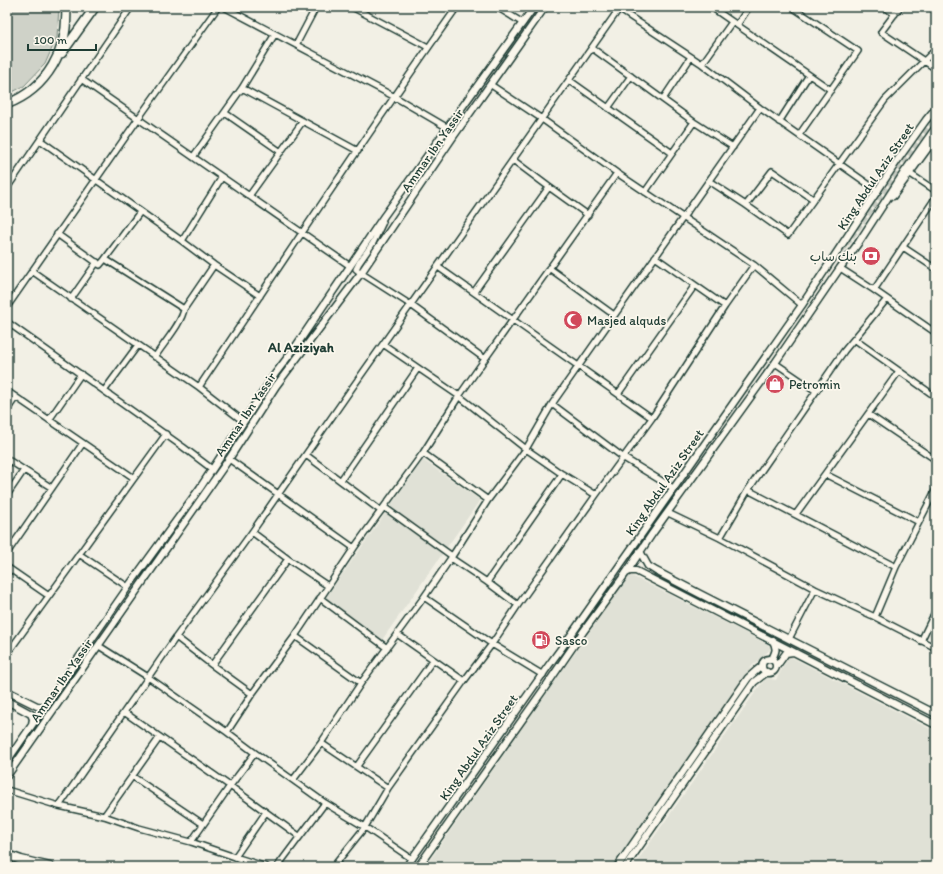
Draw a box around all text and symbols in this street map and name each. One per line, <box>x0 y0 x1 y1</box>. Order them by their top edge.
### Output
scale bar <box>28 26 96 52</box>
text: 100 m <box>34 33 67 47</box>
street label: Ammar Ibn Yassir <box>398 106 467 195</box>
street label: King Abdul Aziz Street <box>834 120 917 233</box>
bank icon: بنك ساب <box>860 245 882 267</box>
place label: بنك ساب <box>810 249 857 265</box>
mosque icon: Masjed alquds <box>562 309 584 331</box>
place label: Masjed alquds <box>587 313 666 328</box>
district label: Al Aziziyah <box>267 339 335 356</box>
street label: Ammar Ibn Yassir <box>212 370 279 459</box>
shop icon: Petromin <box>764 373 786 395</box>
place label: Petromin <box>789 377 841 392</box>
street label: King Abdul Aziz Street <box>622 426 707 538</box>
fuel station icon: Sasco <box>530 629 552 651</box>
place label: Sasco <box>555 633 588 648</box>
street label: Ammar Ibn Yassir <box>27 636 96 725</box>
street label: King Abdul Aziz Street <box>436 691 521 803</box>

